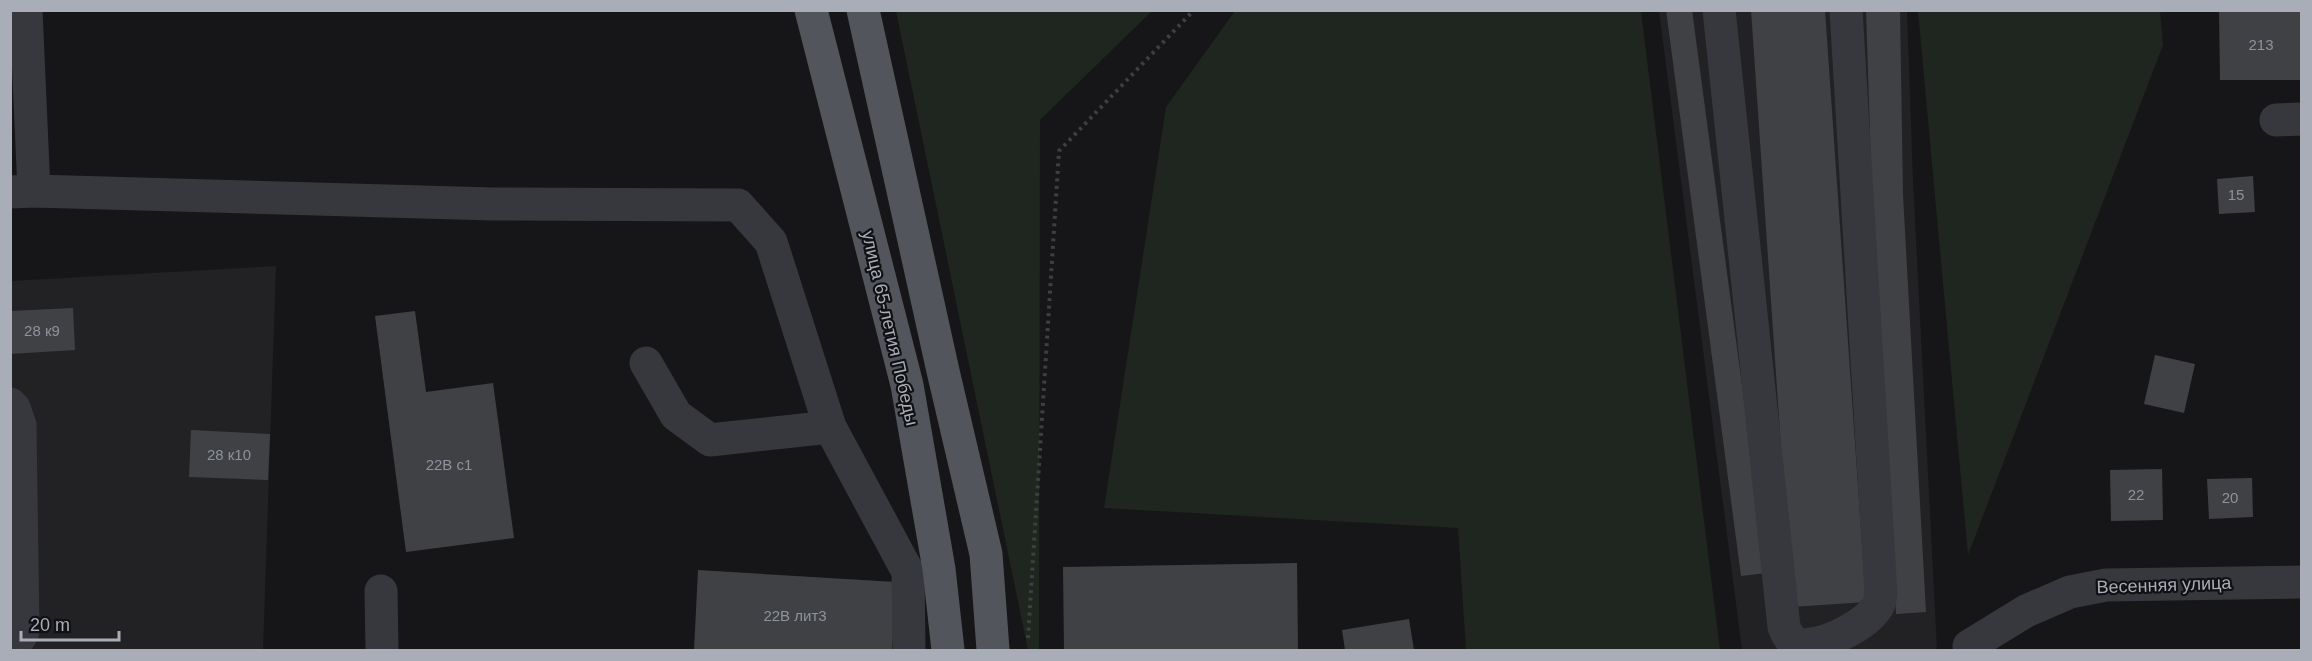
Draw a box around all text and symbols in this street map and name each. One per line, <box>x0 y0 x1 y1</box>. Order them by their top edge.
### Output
house number: 213 <box>2248 36 2274 53</box>
house number: 15 <box>2228 186 2244 203</box>
street label: улица 65-летия Победы <box>858 229 922 427</box>
house number: 28 к9 <box>24 322 60 339</box>
house number: 28 к10 <box>207 446 251 463</box>
house number: 22В с1 <box>426 456 472 473</box>
house number: 22 <box>2128 486 2144 503</box>
house number: 20 <box>2222 489 2238 506</box>
street label: Весенняя улица <box>2096 573 2233 597</box>
scale bar <box>21 604 118 642</box>
house number: 22В лит3 <box>763 607 827 624</box>
text: 20 m <box>30 615 70 635</box>

